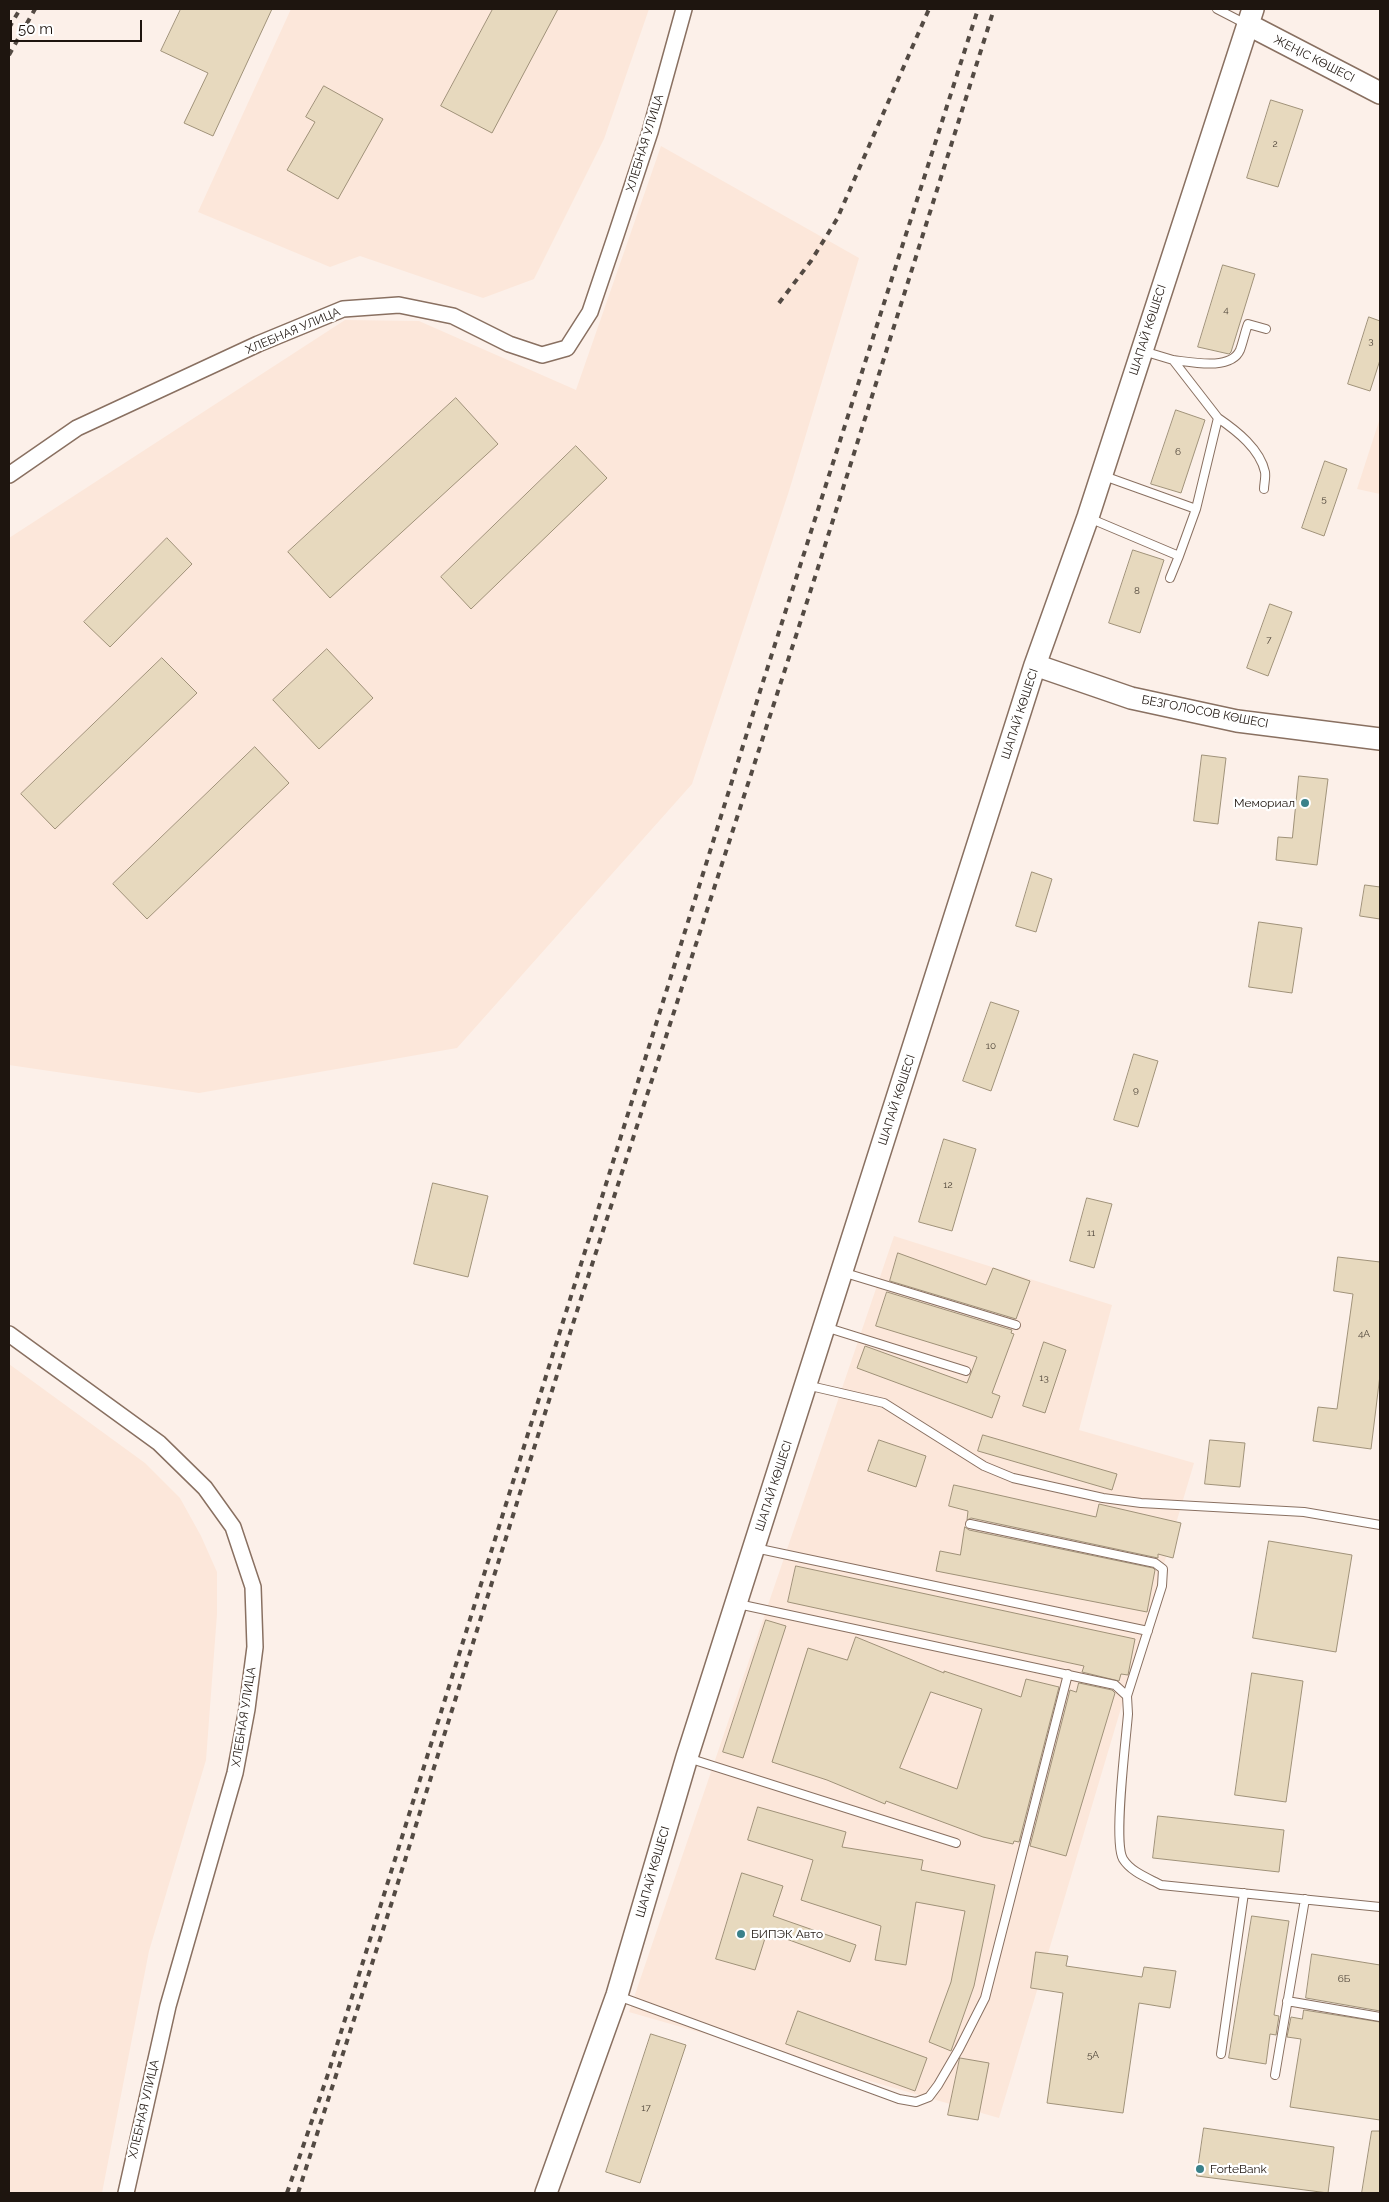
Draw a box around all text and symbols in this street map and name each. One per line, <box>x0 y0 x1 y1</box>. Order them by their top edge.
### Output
scale bar <box>12 10 145 42</box>
text: 50 m <box>18 20 53 38</box>
street label: ЖЕҢІС КӨШЕСІ <box>1271 32 1357 86</box>
street label: ХЛЕБНАЯ УЛИЦА <box>623 92 667 194</box>
house number: 2 <box>1272 138 1278 150</box>
street label: ШАПАЙ КӨШЕСІ <box>1127 283 1169 377</box>
house number: 4 <box>1223 304 1229 316</box>
street label: ХЛЕБНАЯ УЛИЦА <box>244 305 342 357</box>
house number: 3 <box>1368 335 1374 347</box>
house number: 6 <box>1175 446 1181 458</box>
house number: 5 <box>1321 493 1327 505</box>
house number: 8 <box>1134 585 1140 597</box>
house number: 7 <box>1266 634 1272 646</box>
street label: ШАПАЙ КӨШЕСІ <box>999 667 1041 761</box>
street label: БЕЗГОЛОСОВ КӨШЕСІ <box>1140 693 1270 731</box>
place label: Мемориал <box>1234 796 1295 810</box>
marker: Мемориал <box>1299 797 1311 809</box>
house number: 10 <box>986 1040 996 1052</box>
street label: ШАПАЙ КӨШЕСІ <box>876 1053 918 1147</box>
house number: 9 <box>1133 1084 1139 1096</box>
house number: 12 <box>943 1179 953 1191</box>
house number: 11 <box>1087 1227 1095 1239</box>
house number: 4А <box>1358 1328 1370 1340</box>
house number: 13 <box>1039 1372 1049 1384</box>
street label: ШАПАЙ КӨШЕСІ <box>753 1439 795 1533</box>
street label: ХЛЕБНАЯ УЛИЦА <box>229 1666 259 1768</box>
street label: ШАПАЙ КӨШЕСІ <box>633 1825 673 1919</box>
place label: БИПЭК Авто <box>751 1927 823 1941</box>
marker: БИПЭК Авто <box>735 1928 747 1940</box>
house number: 6Б <box>1338 1973 1350 1985</box>
house number: 5А <box>1087 2049 1099 2061</box>
street label: ХЛЕБНАЯ УЛИЦА <box>126 2058 162 2160</box>
house number: 17 <box>641 2102 651 2114</box>
place label: ForteBank <box>1210 2162 1267 2176</box>
marker: ForteBank <box>1194 2163 1206 2175</box>

